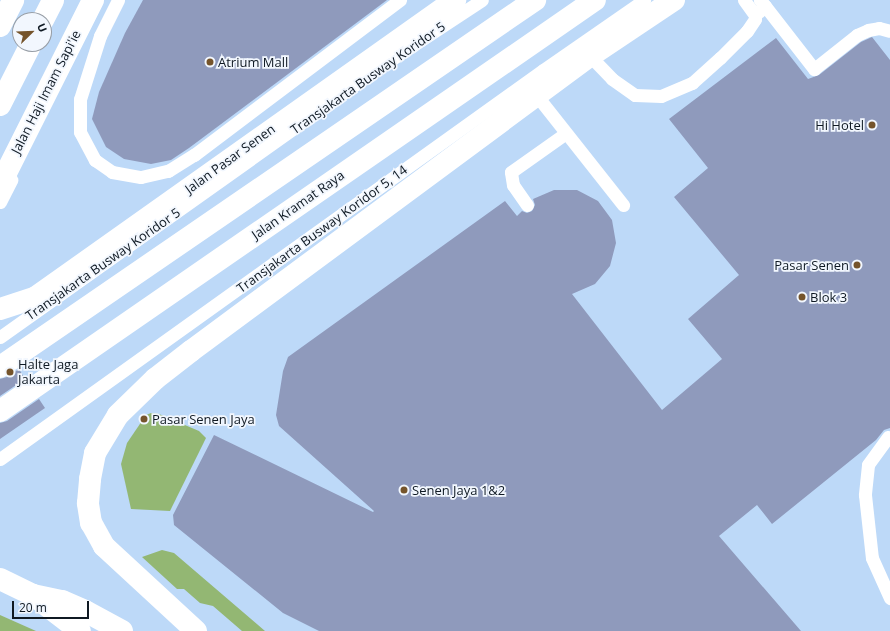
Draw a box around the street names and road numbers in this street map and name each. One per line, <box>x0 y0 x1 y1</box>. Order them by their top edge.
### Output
street label: Transjakarta Busway Koridor 5 <box>288 19 448 137</box>
street label: Jalan Haji Imam Sapi'ie <box>8 28 84 156</box>
street label: Jalan Pasar Senen <box>182 121 278 197</box>
street label: Transjakarta Busway Koridor 5, 14 <box>234 162 410 296</box>
street label: Jalan Kramat Raya <box>249 167 347 243</box>
street label: Transjakarta Busway Koridor 5 <box>23 205 183 323</box>

